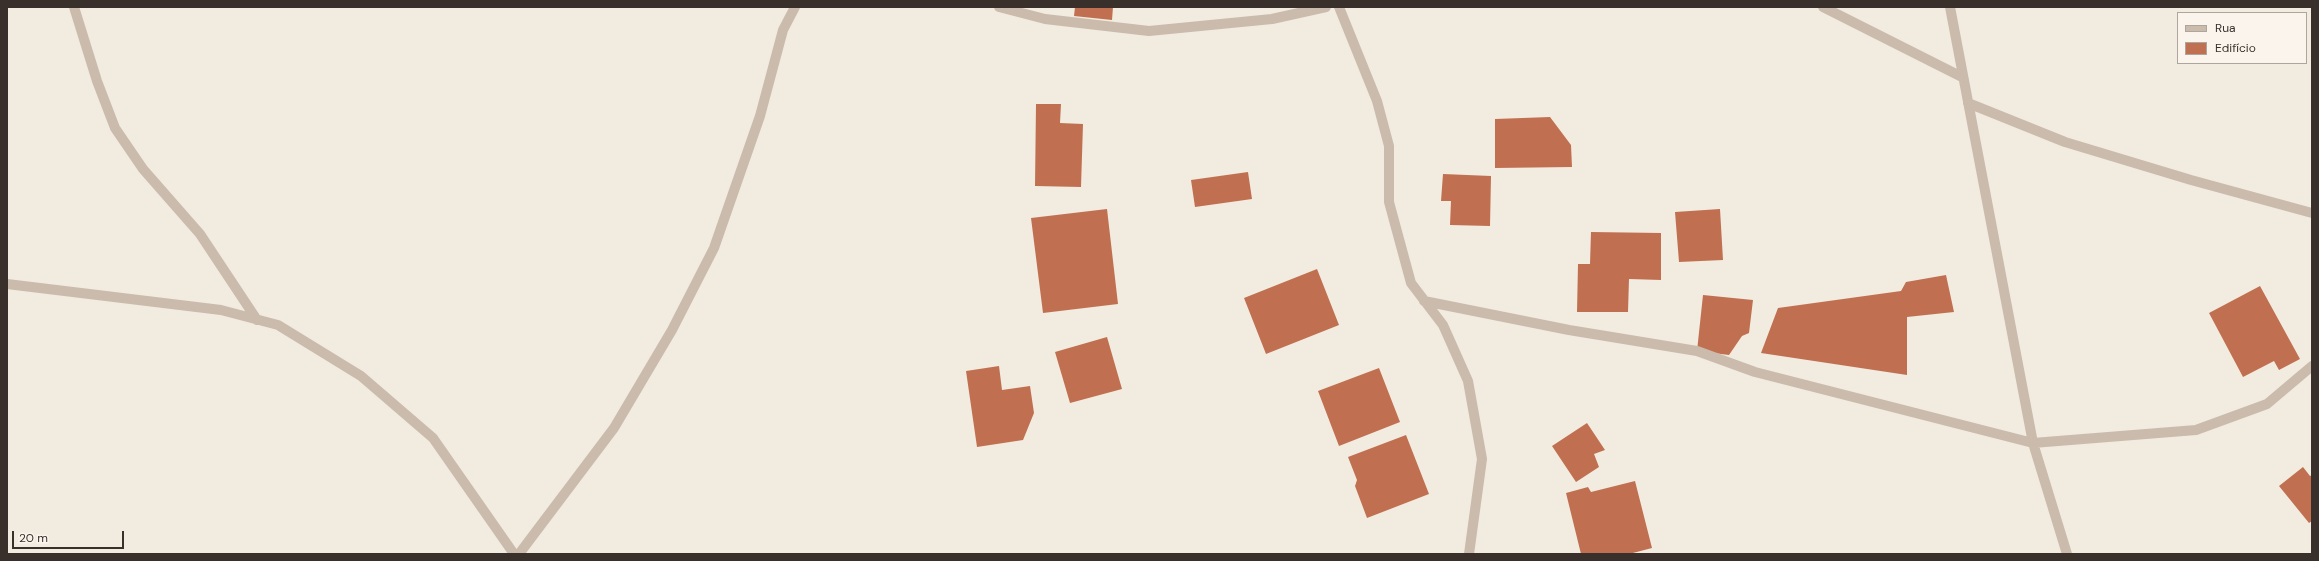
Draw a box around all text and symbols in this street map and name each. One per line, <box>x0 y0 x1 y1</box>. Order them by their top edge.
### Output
legend <box>2177 12 2307 64</box>
text: Rua <box>2215 20 2236 36</box>
text: Edifício <box>2215 40 2256 56</box>
scale bar <box>14 523 126 549</box>
text: 20 m <box>19 530 48 546</box>

